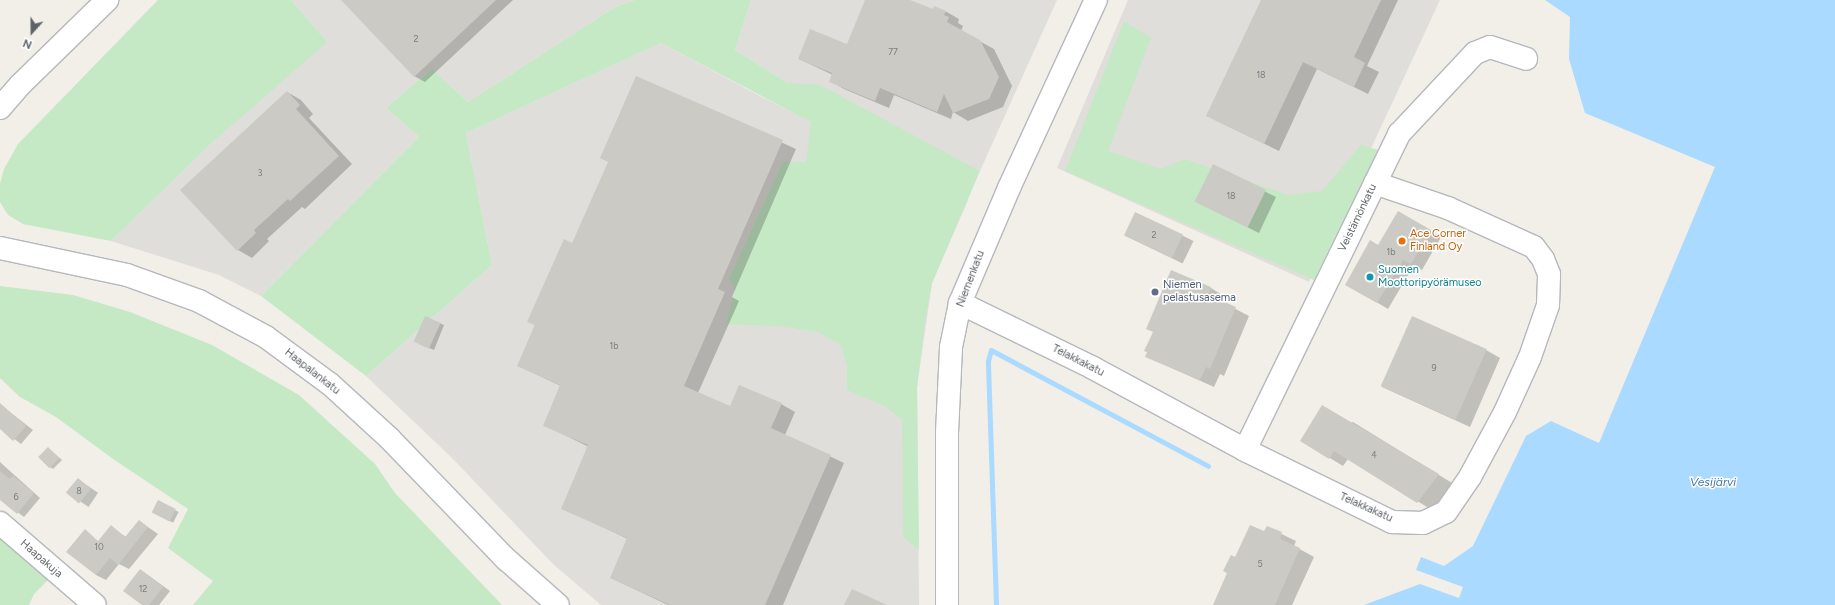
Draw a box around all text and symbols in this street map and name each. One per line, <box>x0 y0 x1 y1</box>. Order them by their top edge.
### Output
north arrow <box>12 12 52 52</box>
house number: 2 <box>413 34 419 44</box>
text: N <box>21 36 34 51</box>
house number: 77 <box>888 47 898 57</box>
house number: 18 <box>1256 70 1266 80</box>
house number: 3 <box>258 168 262 178</box>
street label: Veistämönkatu <box>1336 182 1380 254</box>
house number: 18 <box>1226 191 1236 201</box>
place label: Ace Corner Finland Oy <box>1410 228 1466 254</box>
house number: 2 <box>1151 230 1157 240</box>
marker: Ace Corner Finland Oy <box>1397 236 1407 246</box>
house number: 1b <box>1387 247 1395 257</box>
street label: Niemenkatu <box>954 249 988 309</box>
place label: Suomen Moottoripyörämuseo <box>1378 264 1482 290</box>
marker: Suomen Moottoripyörämuseo <box>1365 272 1375 282</box>
place label: Niemen pelastusasema <box>1163 279 1236 305</box>
marker: Niemen pelastusasema <box>1150 287 1160 297</box>
house number: 1b <box>610 341 618 351</box>
street label: Telakkakatu <box>1050 342 1106 380</box>
street label: Haapalankatu <box>282 346 342 398</box>
house number: 9 <box>1431 363 1437 373</box>
house number: 4 <box>1371 450 1377 460</box>
water label: Vesijärvi <box>1690 476 1736 490</box>
house number: 8 <box>76 486 82 496</box>
street label: Telakkakatu <box>1337 490 1395 526</box>
house number: 6 <box>13 492 19 502</box>
street label: Haapakuja <box>17 537 65 581</box>
house number: 10 <box>94 542 104 552</box>
house number: 5 <box>1257 559 1263 569</box>
house number: 12 <box>139 584 147 594</box>

